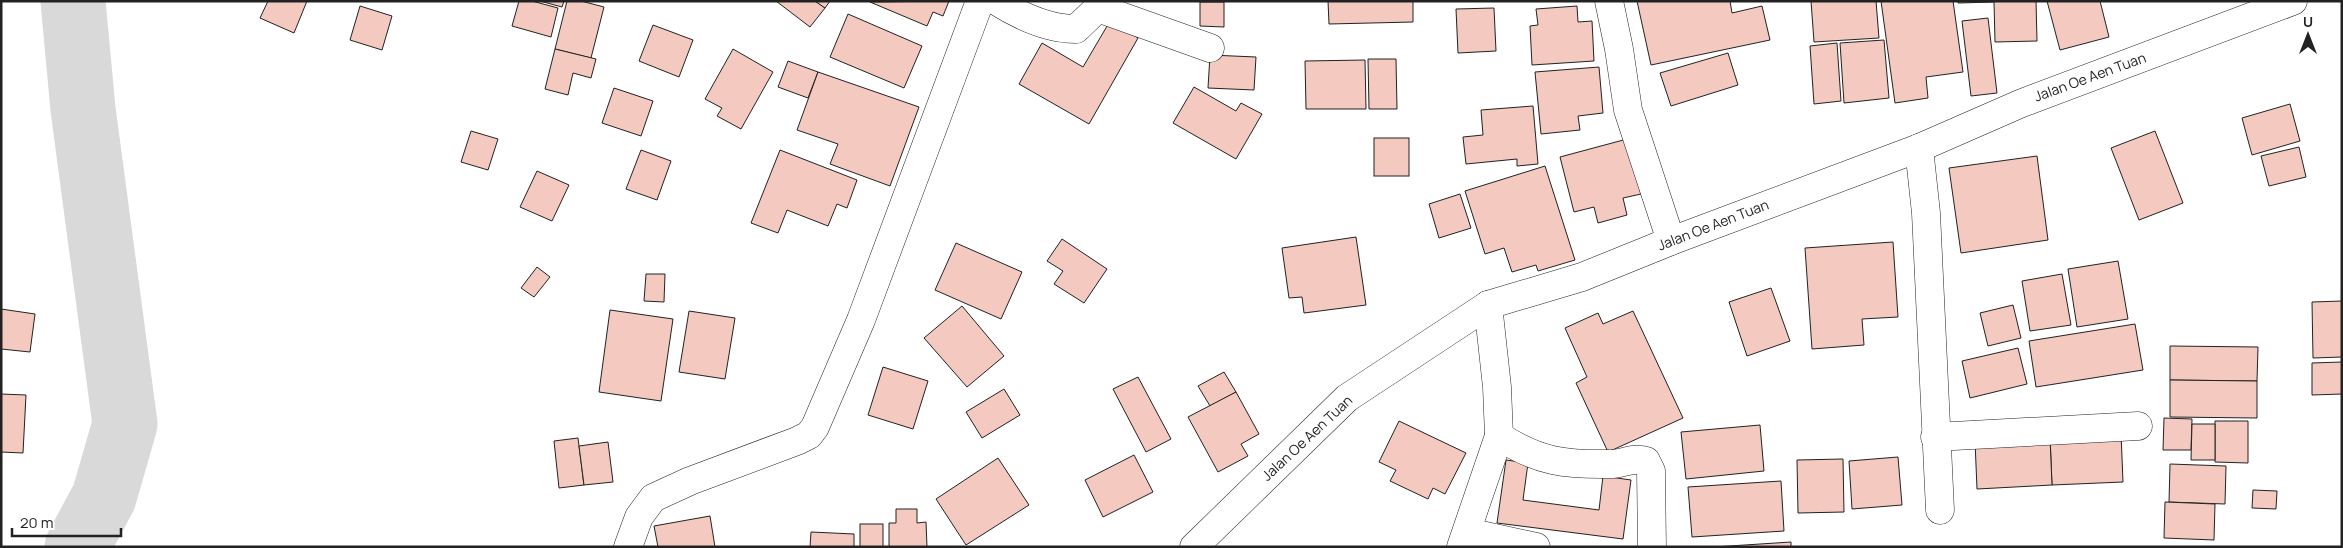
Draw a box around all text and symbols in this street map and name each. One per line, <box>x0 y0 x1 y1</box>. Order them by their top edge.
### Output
north arrow <box>2283 10 2333 60</box>
text: U <box>2303 12 2313 31</box>
street label: Jalan Oe Aen Tuan <box>2031 47 2148 106</box>
street label: Jalan Oe Aen Tuan <box>1655 195 1771 254</box>
street label: Jalan Oe Aen Tuan <box>1257 391 1356 485</box>
scale bar <box>12 506 121 538</box>
text: 20 m <box>20 512 53 533</box>

